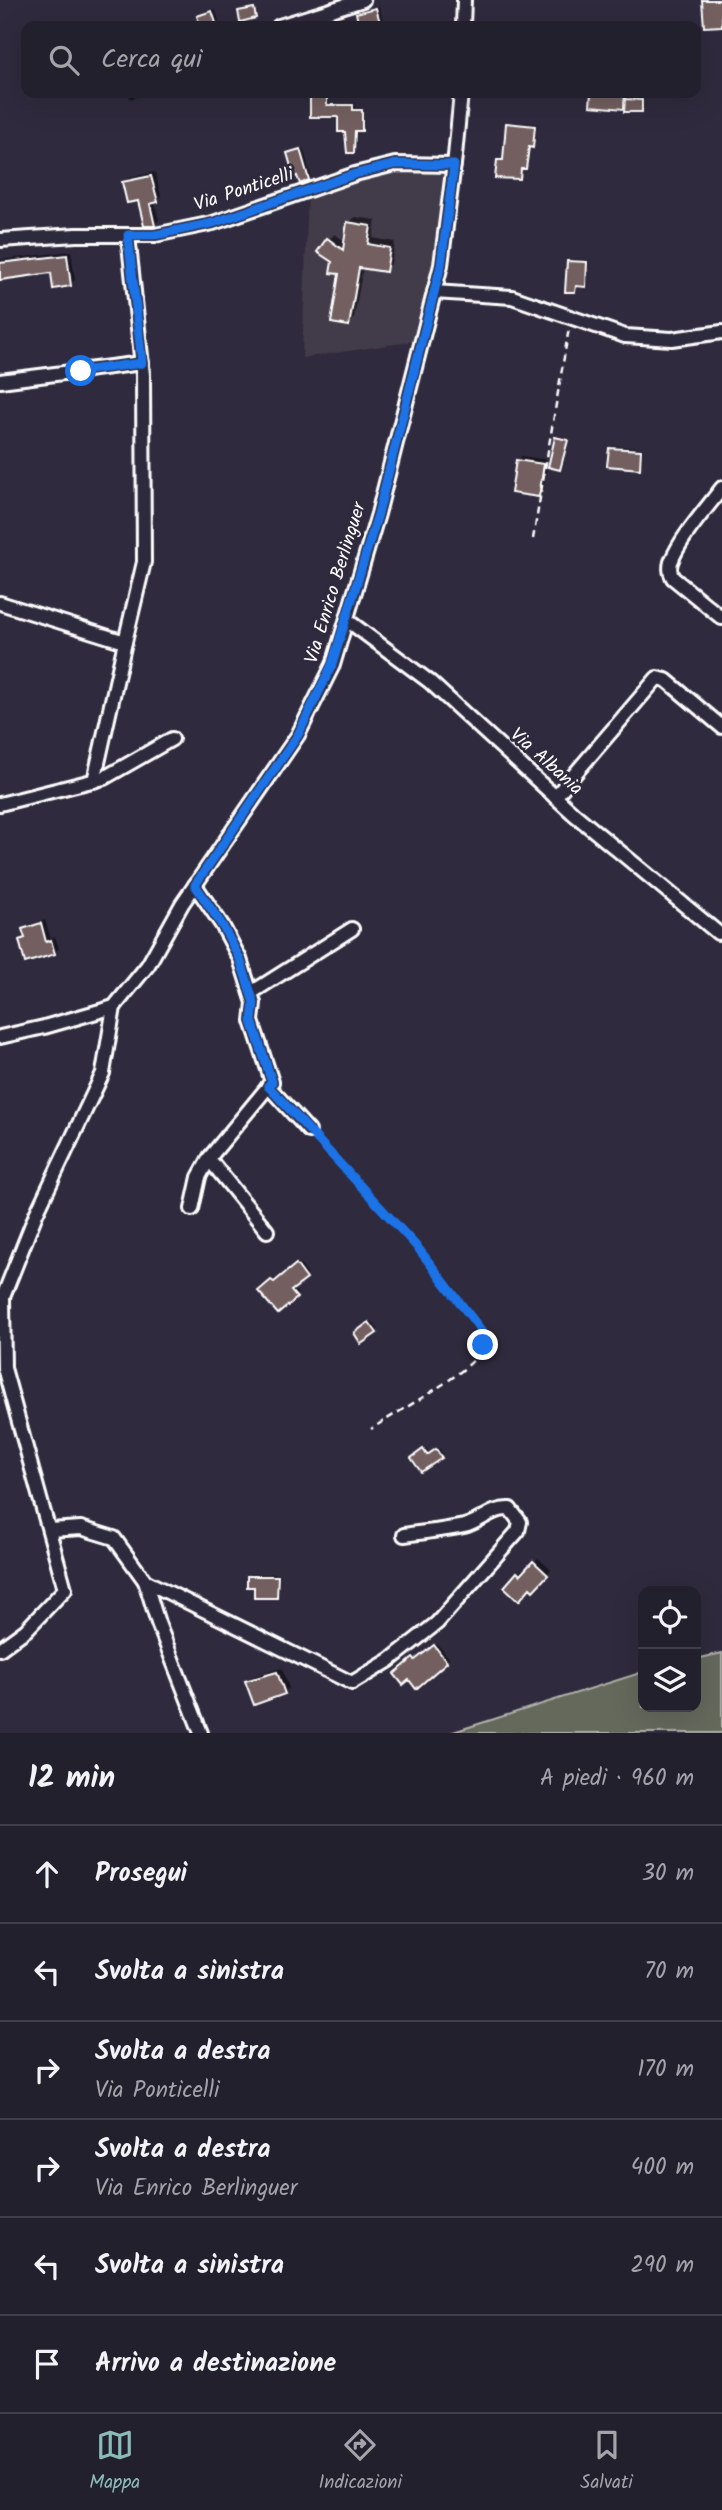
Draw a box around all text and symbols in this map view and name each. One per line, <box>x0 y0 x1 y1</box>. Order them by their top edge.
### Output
search box <box>21 21 701 98</box>
text: Cerca qui <box>101 39 202 81</box>
icon: search <box>45 41 83 79</box>
street label: Via Ponticelli <box>190 159 299 220</box>
route start <box>65 355 96 386</box>
street label: Via Enrico Berlinguer <box>297 497 375 667</box>
street label: Via Albania <box>503 721 589 803</box>
route end <box>467 1329 498 1360</box>
map controls <box>638 1586 701 1712</box>
button: locate <box>638 1586 701 1649</box>
button: layers <box>638 1649 701 1712</box>
text: 12 min <box>28 1755 115 1803</box>
text: A piedi · 960 m <box>540 1761 694 1797</box>
text: Prosegui <box>95 1853 187 1895</box>
icon: ahead <box>28 1855 66 1893</box>
text: 30 m <box>642 1856 694 1892</box>
text: Svolta a sinistra <box>95 1951 284 1993</box>
icon: left <box>28 1953 66 1991</box>
text: 70 m <box>644 1954 694 1990</box>
text: Svolta a destra <box>95 2031 271 2073</box>
icon: right <box>28 2051 66 2089</box>
text: 170 m <box>637 2052 694 2088</box>
text: Via Ponticelli <box>95 2073 220 2109</box>
text: Svolta a destra <box>95 2129 271 2171</box>
icon: right <box>28 2149 66 2187</box>
text: 400 m <box>631 2150 694 2186</box>
text: Via Enrico Berlinguer <box>95 2171 297 2207</box>
text: Svolta a sinistra <box>95 2245 284 2287</box>
icon: left <box>28 2247 66 2285</box>
text: 290 m <box>630 2248 694 2284</box>
text: Arrivo a destinazione <box>95 2343 336 2385</box>
icon: arrive <box>28 2345 66 2383</box>
tab: Mappa <box>89 2426 140 2498</box>
tab: Indicazioni <box>318 2426 402 2498</box>
tab: Salvati <box>580 2426 633 2498</box>

